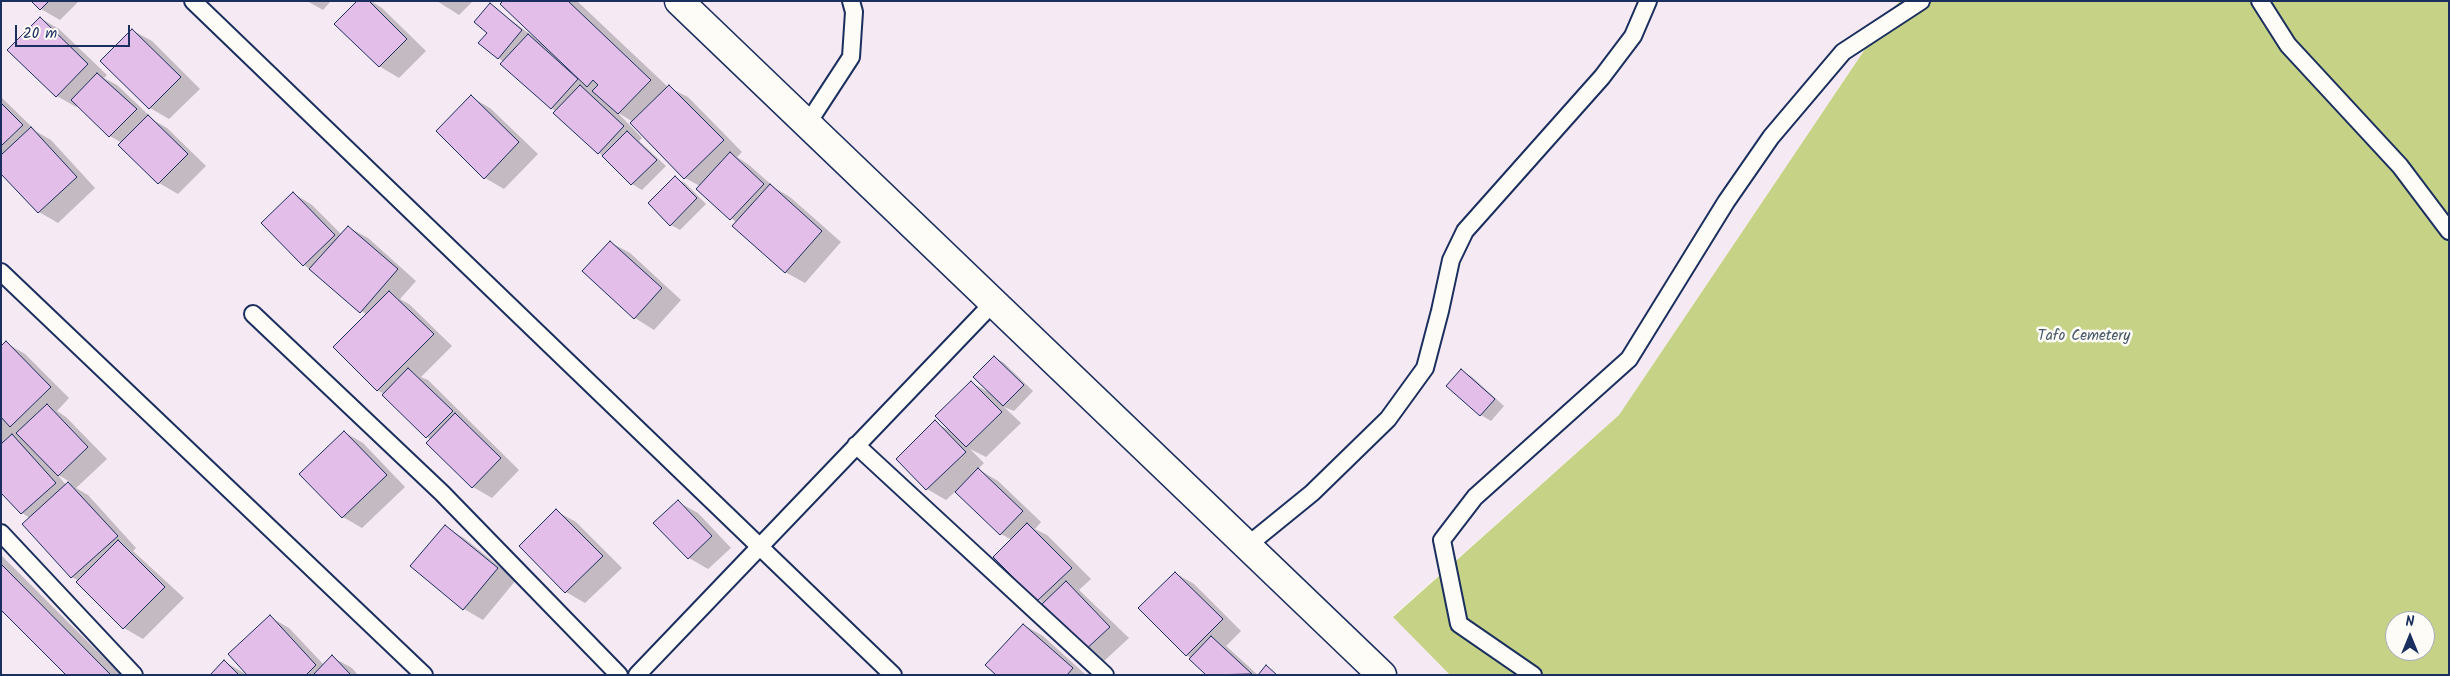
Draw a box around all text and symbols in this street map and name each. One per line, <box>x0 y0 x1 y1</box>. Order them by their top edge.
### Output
scale bar <box>18 15 132 47</box>
text: 20 m <box>23 22 57 46</box>
park label: Tafo Cemetery <box>2038 328 2130 346</box>
north arrow <box>2385 611 2435 661</box>
text: N <box>2406 611 2414 633</box>

